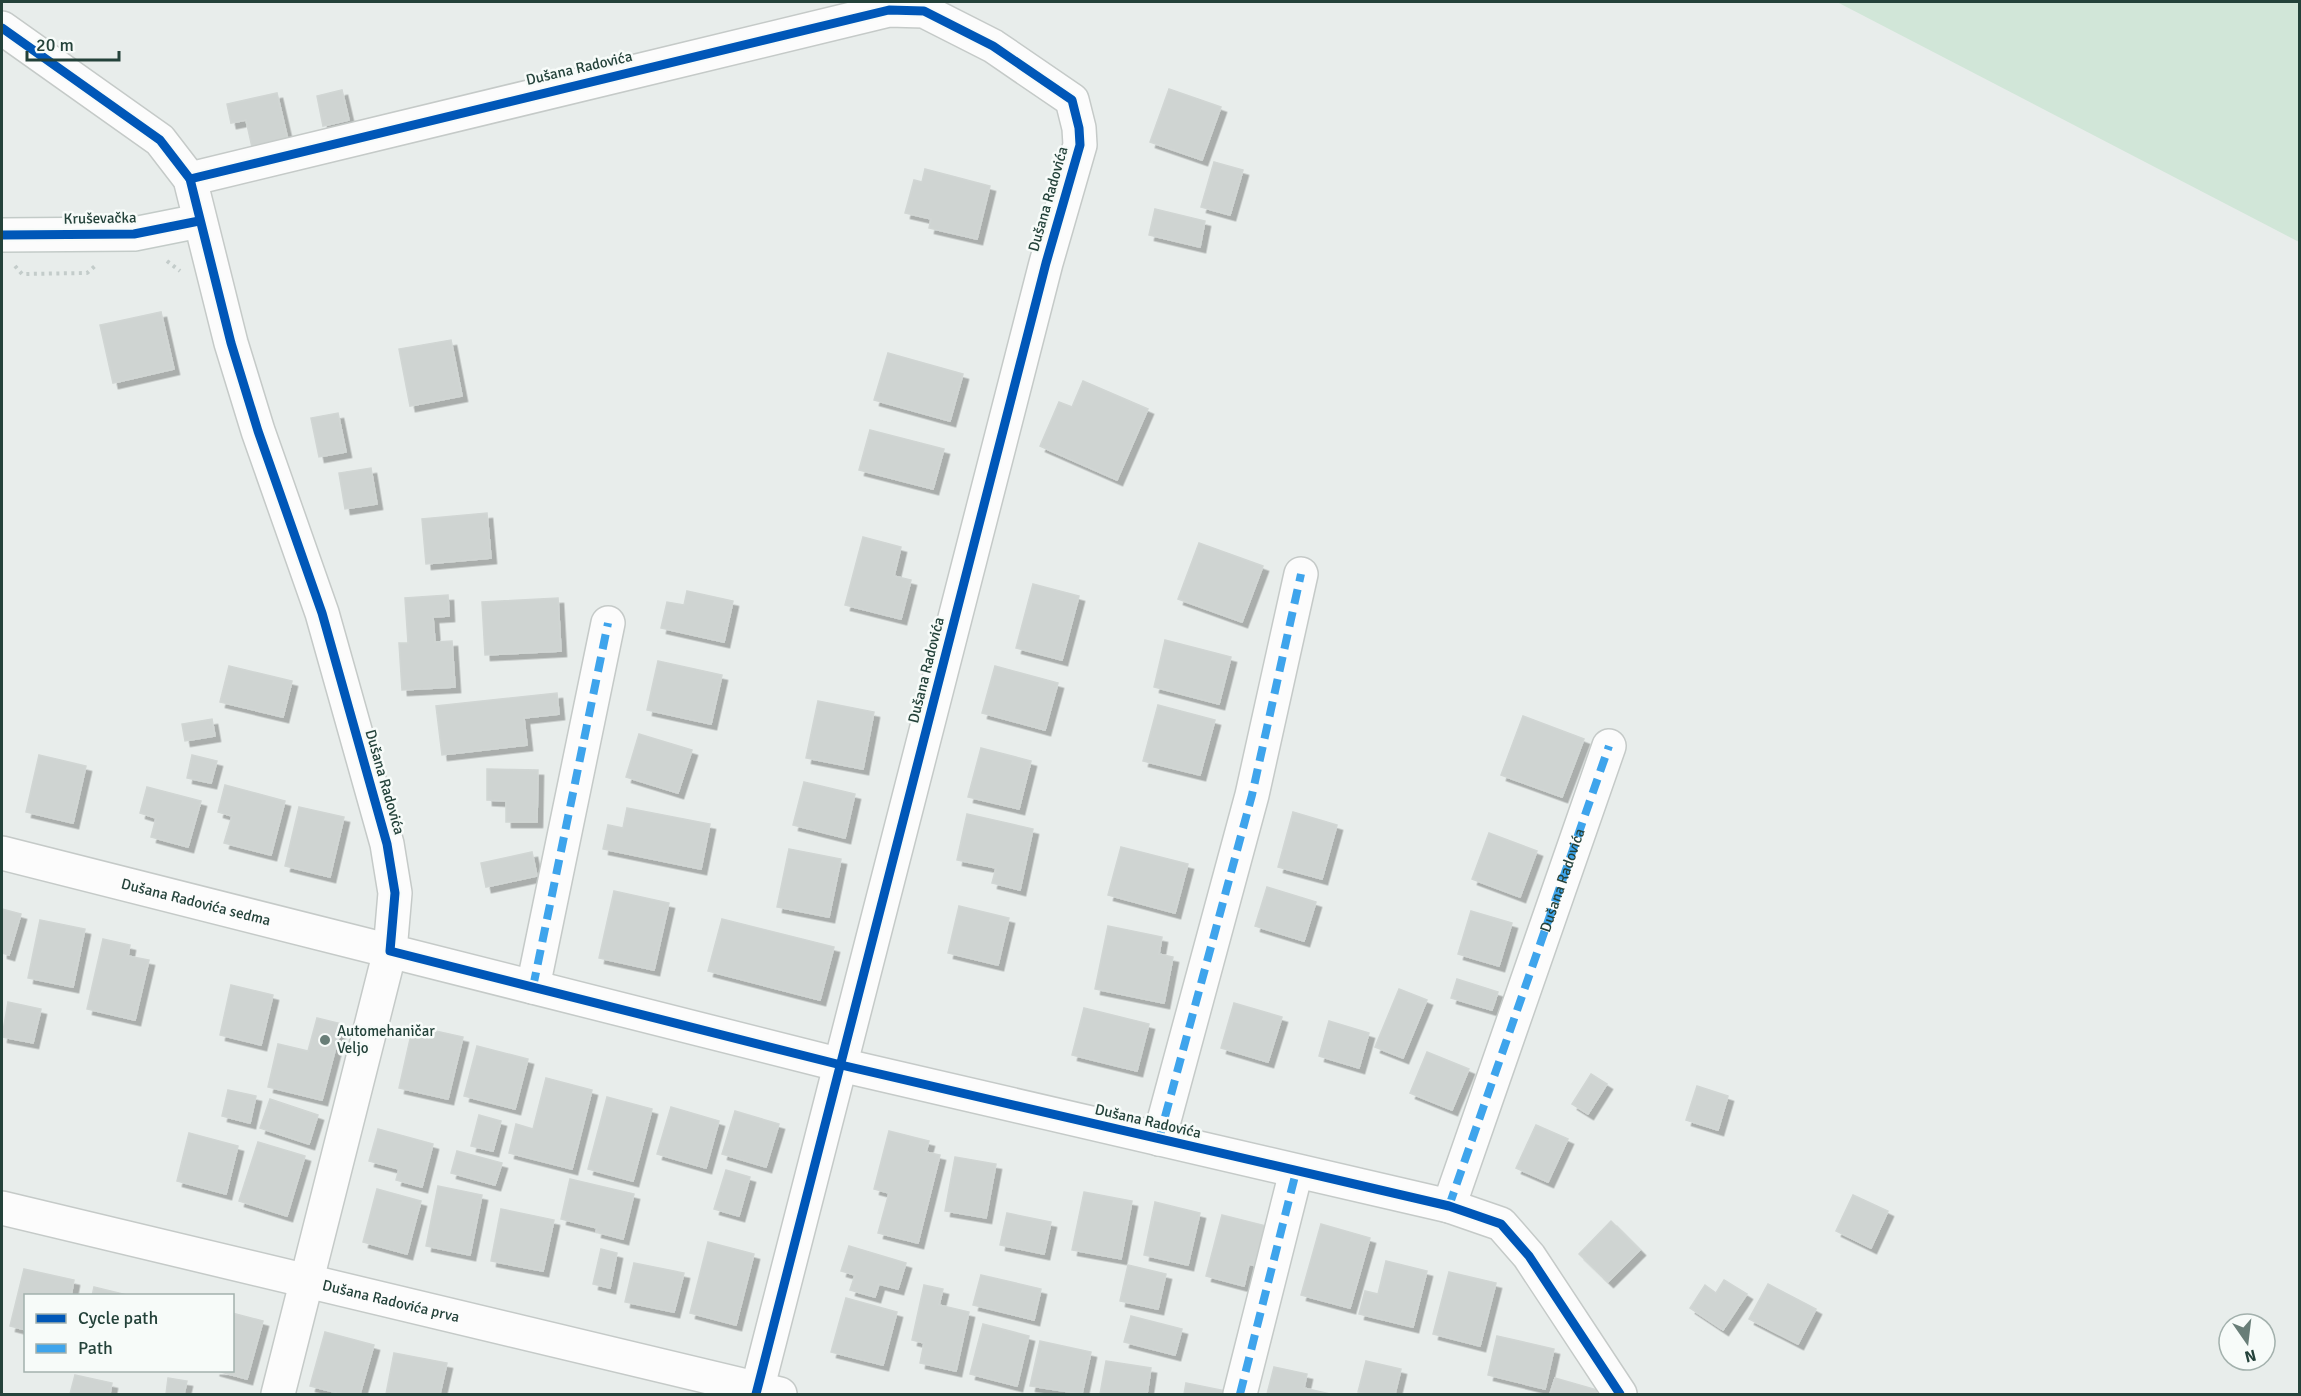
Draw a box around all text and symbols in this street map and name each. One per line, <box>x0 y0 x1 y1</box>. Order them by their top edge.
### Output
scale bar <box>27 24 118 62</box>
text: 20 m <box>36 34 74 56</box>
street label: Dušana Radovića <box>524 47 634 89</box>
street label: Dušana Radovića <box>1024 144 1072 254</box>
street label: Kruševačka <box>63 208 137 228</box>
street label: Dušana Radovića <box>904 615 948 725</box>
street label: Dušana Radovića <box>361 727 409 837</box>
street label: Dušana Radovića <box>1536 826 1589 934</box>
street label: Dušana Radovića sedma <box>119 874 273 930</box>
place label: Automehaničar Veljo <box>337 1022 435 1057</box>
marker: Automehaničar Veljo <box>318 1033 332 1047</box>
street label: Dušana Radovića <box>1093 1100 1203 1142</box>
street label: Dušana Radovića prva <box>321 1276 461 1326</box>
legend <box>24 1294 234 1372</box>
text: Cycle path <box>78 1307 158 1329</box>
north arrow <box>2217 1312 2277 1372</box>
text: Path <box>78 1337 113 1359</box>
text: N <box>2243 1345 2258 1367</box>

